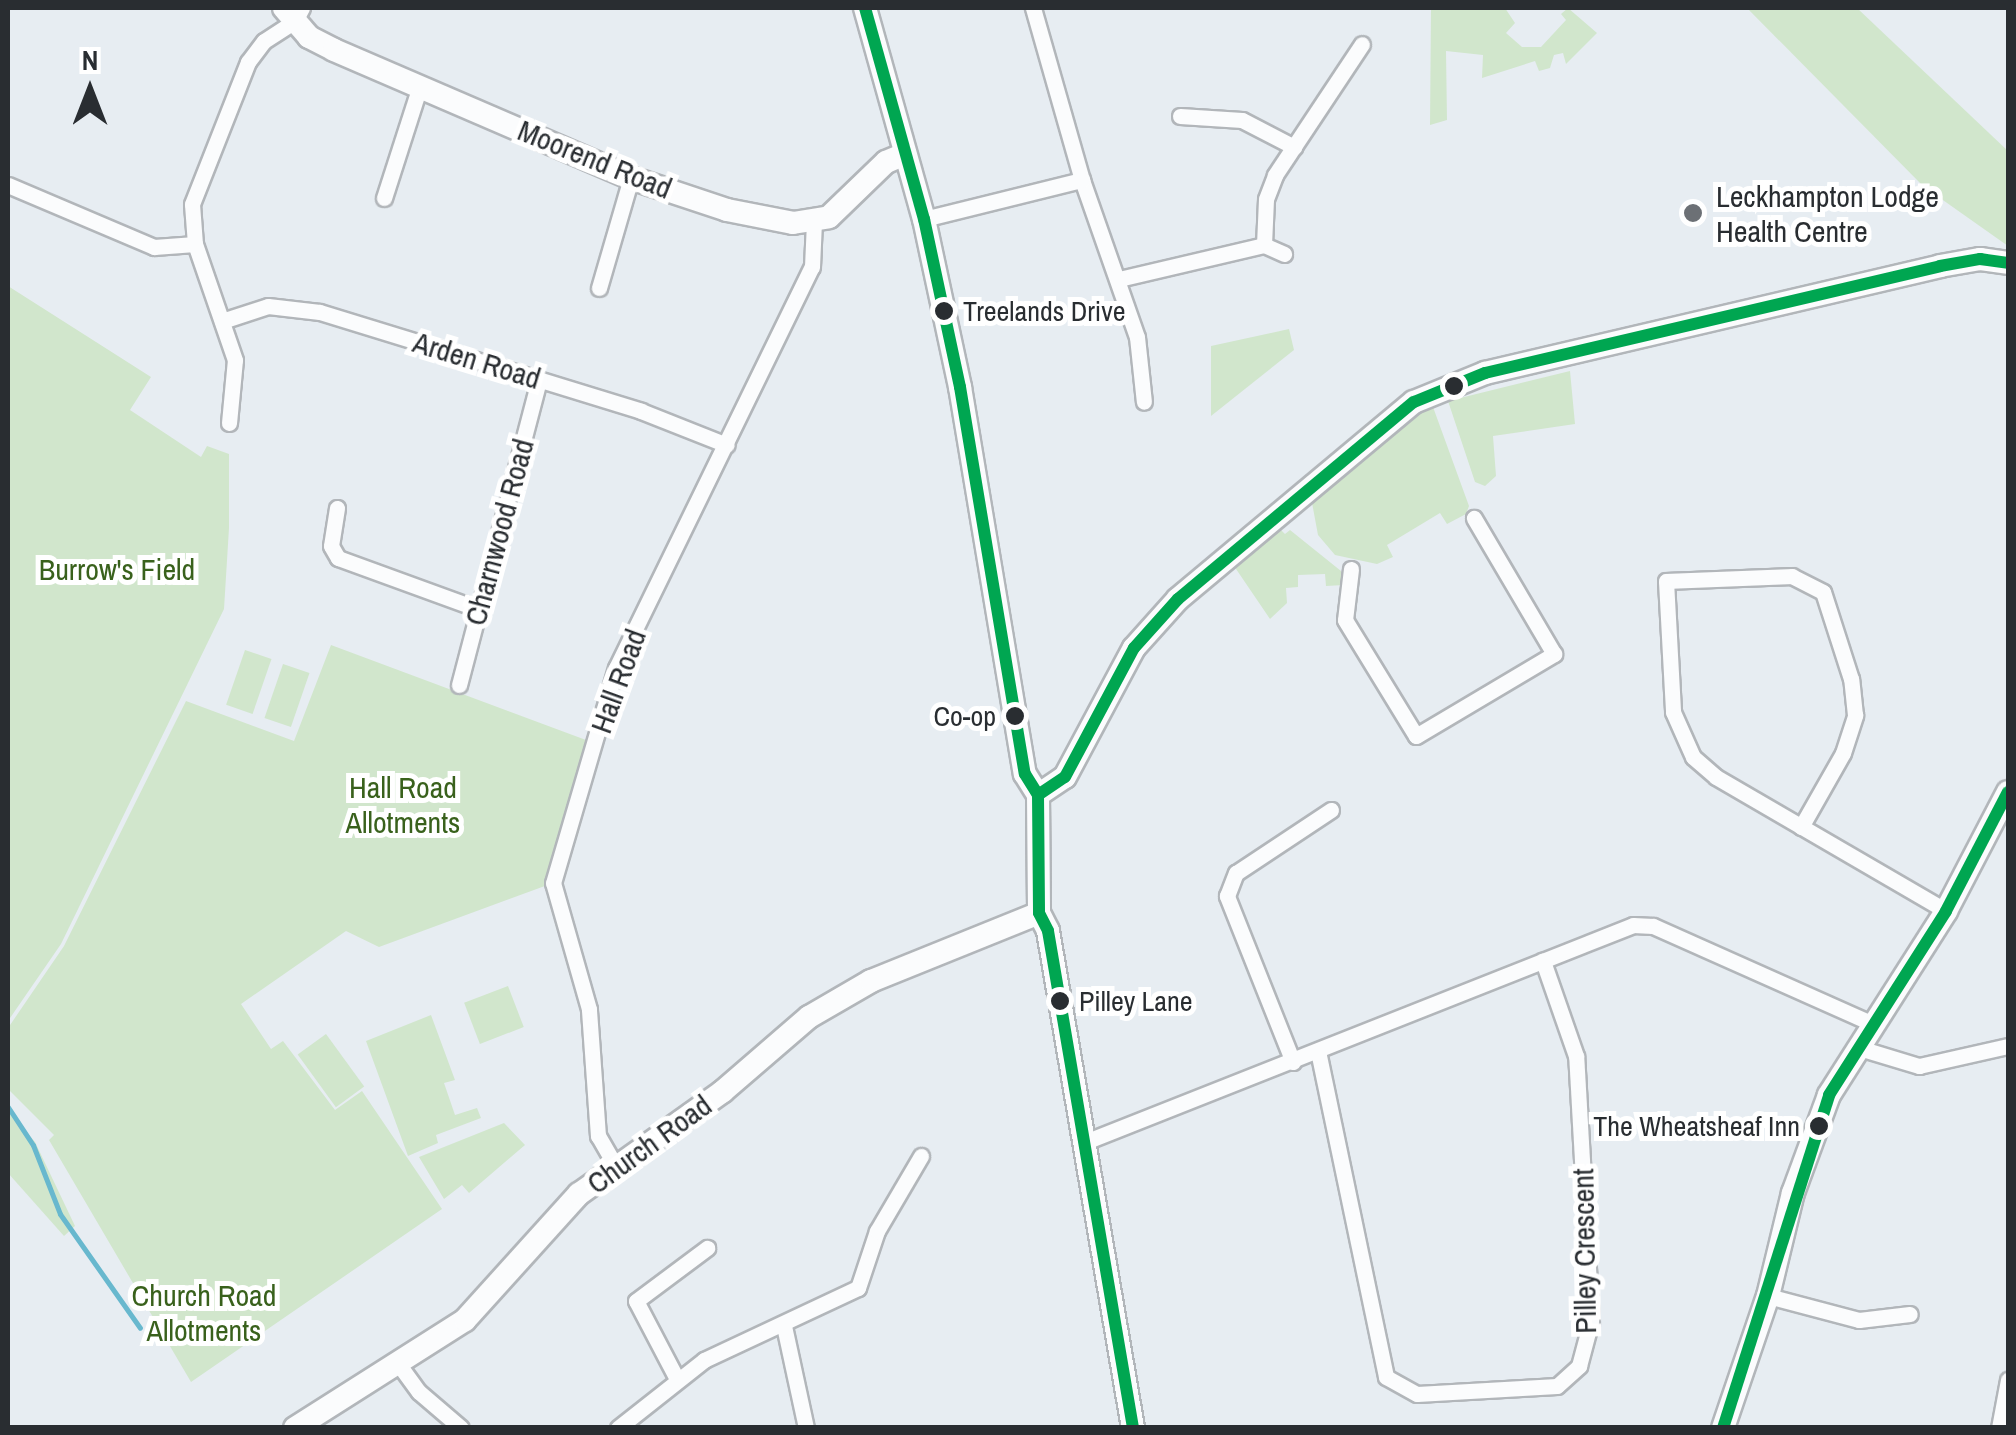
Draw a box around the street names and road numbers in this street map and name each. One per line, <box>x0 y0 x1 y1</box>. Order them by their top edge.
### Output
street label: Moorend Road <box>513 112 677 206</box>
street label: Arden Road <box>409 324 545 396</box>
street label: Charnwood Road <box>457 435 541 629</box>
street label: Hall Road <box>583 624 653 738</box>
street label: Church Road <box>580 1087 718 1201</box>
street label: Pilley Crescent <box>1565 1168 1603 1334</box>

